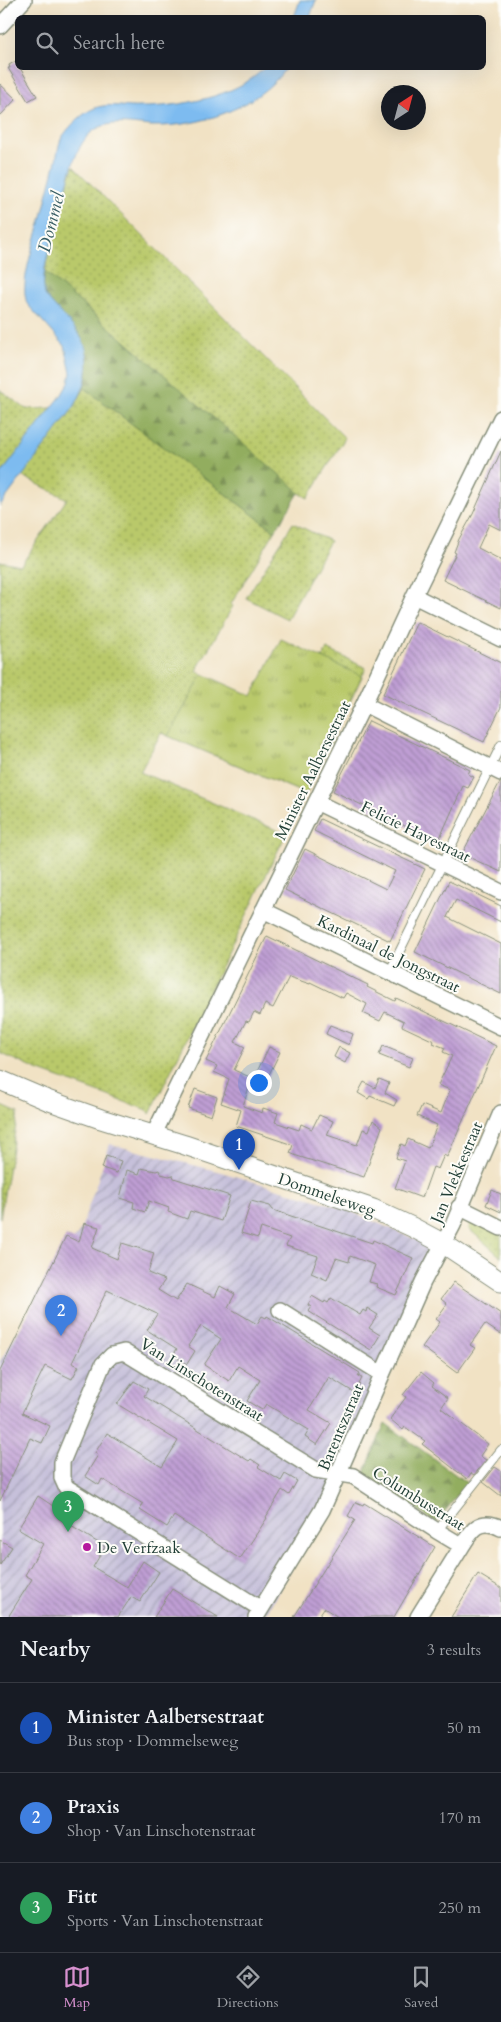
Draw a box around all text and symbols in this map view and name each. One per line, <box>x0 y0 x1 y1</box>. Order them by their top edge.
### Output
search box <box>15 15 486 70</box>
icon: search <box>33 29 61 57</box>
text: Search here <box>73 30 165 56</box>
north arrow <box>381 85 426 130</box>
water label: Dommel <box>32 188 71 255</box>
street label: Minister Aalbersestraat <box>270 697 356 844</box>
street label: Felicie Hayestraat <box>357 796 474 868</box>
street label: Kardinaal de Jongstraat <box>314 910 464 998</box>
your location <box>246 1070 272 1096</box>
street label: Jan Vlekkestraat <box>425 1118 488 1228</box>
pin: 1 <box>223 1129 255 1170</box>
street label: Dommelseweg <box>275 1168 378 1222</box>
pin: 2 <box>45 1295 77 1336</box>
street label: Van Linschotenstraat <box>135 1333 267 1427</box>
street label: Barentszstraat <box>313 1380 369 1474</box>
street label: Columbusstraat <box>368 1462 469 1536</box>
pin: 3 <box>52 1491 84 1532</box>
place label: De Verfzaak <box>97 1537 181 1559</box>
marker: De Verfzaak <box>81 1541 93 1553</box>
text: Nearby <box>20 1635 91 1664</box>
text: 3 results <box>427 1639 481 1661</box>
text: Minister Aalbersestraat <box>67 1704 264 1730</box>
text: 1 <box>32 1717 40 1739</box>
text: 50 m <box>447 1717 481 1739</box>
text: Bus stop · Dommelseweg <box>67 1730 238 1752</box>
text: Praxis <box>67 1794 120 1820</box>
text: 2 <box>32 1807 40 1829</box>
text: 170 m <box>439 1807 481 1829</box>
text: Shop · Van Linschotenstraat <box>67 1820 256 1842</box>
text: Fitt <box>67 1884 97 1910</box>
text: 3 <box>32 1897 40 1919</box>
text: 250 m <box>439 1897 481 1919</box>
text: Sports · Van Linschotenstraat <box>67 1910 263 1932</box>
tab: Map <box>63 1963 91 2012</box>
tab: Directions <box>217 1963 278 2012</box>
tab: Saved <box>404 1963 438 2012</box>

